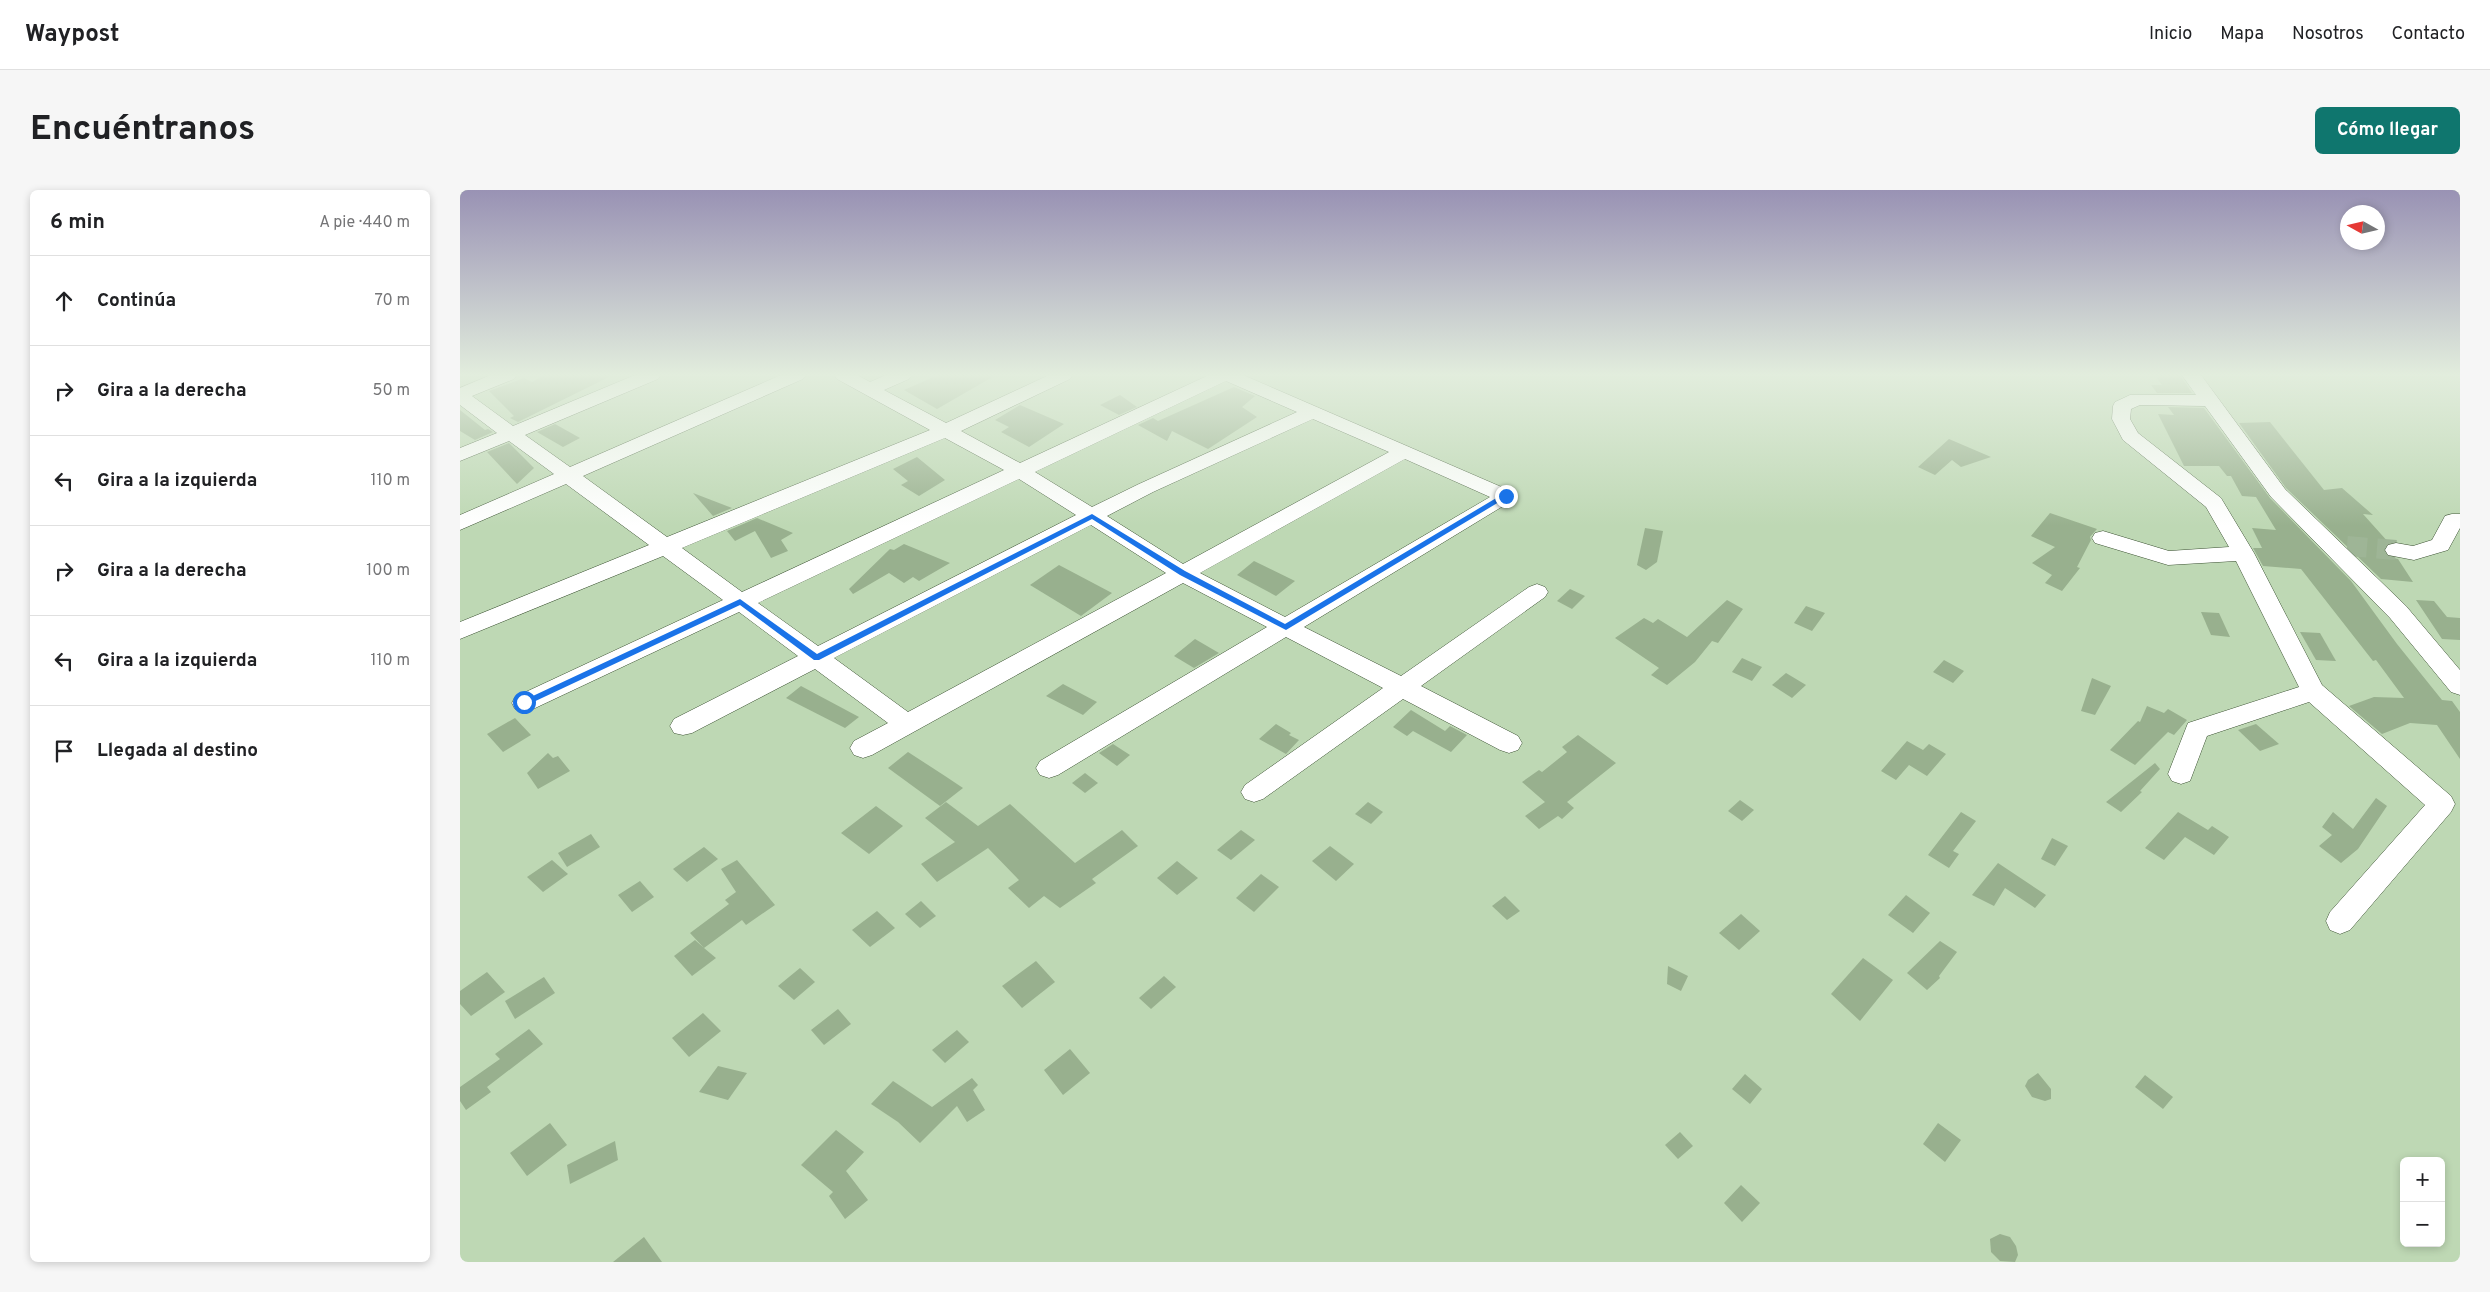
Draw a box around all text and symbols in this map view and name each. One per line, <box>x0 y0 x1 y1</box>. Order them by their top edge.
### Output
text: Waypost <box>25 20 119 50</box>
text: Inicio <box>2149 23 2192 46</box>
text: Mapa <box>2220 23 2264 46</box>
text: Nosotros <box>2292 23 2364 46</box>
text: Contacto <box>2392 23 2465 46</box>
button: Cómo llegar <box>2315 107 2460 154</box>
text: Encuéntranos <box>30 108 255 152</box>
north arrow <box>2340 205 2385 250</box>
text: 6 min <box>50 209 105 236</box>
text: A pie · 440 m <box>319 213 410 233</box>
icon: ahead <box>50 287 78 315</box>
text: Continúa <box>97 289 176 313</box>
text: 70 m <box>375 291 410 311</box>
icon: right <box>50 377 78 405</box>
text: Gira a la derecha <box>97 379 247 403</box>
text: 50 m <box>373 381 410 401</box>
icon: left <box>50 467 78 495</box>
text: Gira a la izquierda <box>97 469 257 493</box>
text: 110 m <box>370 471 410 491</box>
route end <box>1495 485 1518 508</box>
icon: right <box>50 557 78 585</box>
text: Gira a la derecha <box>97 559 247 583</box>
text: 100 m <box>366 561 410 581</box>
icon: left <box>50 647 78 675</box>
text: Gira a la izquierda <box>97 649 257 673</box>
text: 110 m <box>370 651 410 671</box>
route start <box>513 691 536 714</box>
icon: arrive <box>50 737 78 765</box>
text: Llegada al destino <box>97 739 258 763</box>
map controls <box>2400 1157 2445 1247</box>
button: + <box>2400 1157 2445 1202</box>
button: − <box>2400 1202 2445 1247</box>

